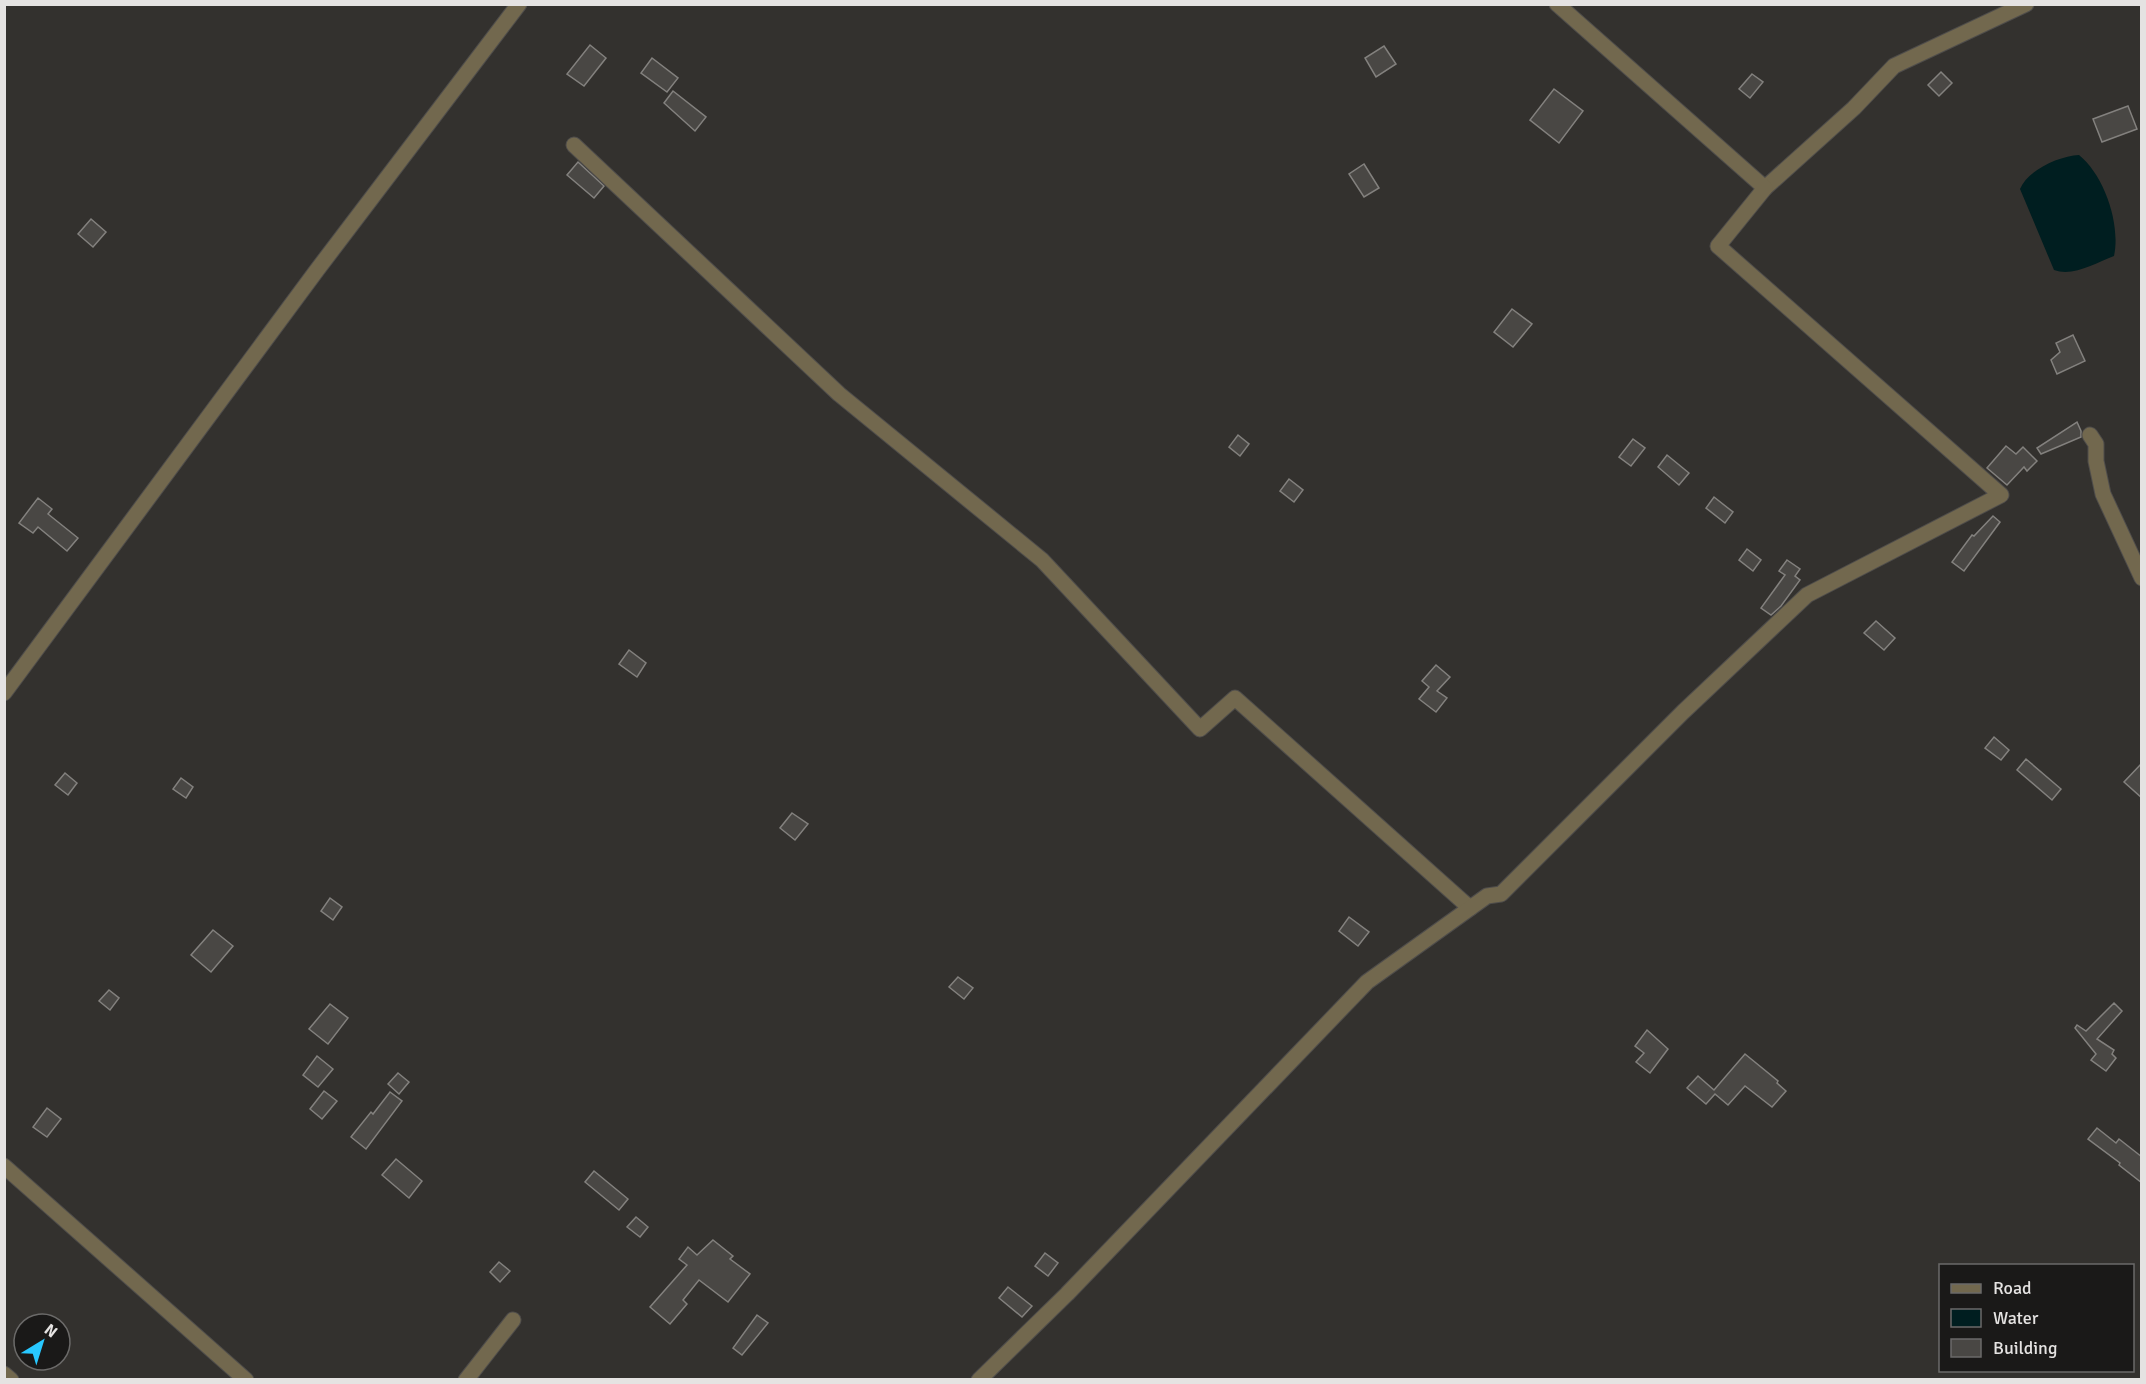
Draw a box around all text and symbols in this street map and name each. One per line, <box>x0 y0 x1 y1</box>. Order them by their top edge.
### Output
legend <box>1939 1264 2134 1372</box>
text: Road <box>1993 1277 2032 1299</box>
text: Water <box>1993 1307 2039 1329</box>
north arrow <box>12 1312 72 1372</box>
text: N <box>40 1320 61 1342</box>
text: Building <box>1993 1337 2057 1359</box>

